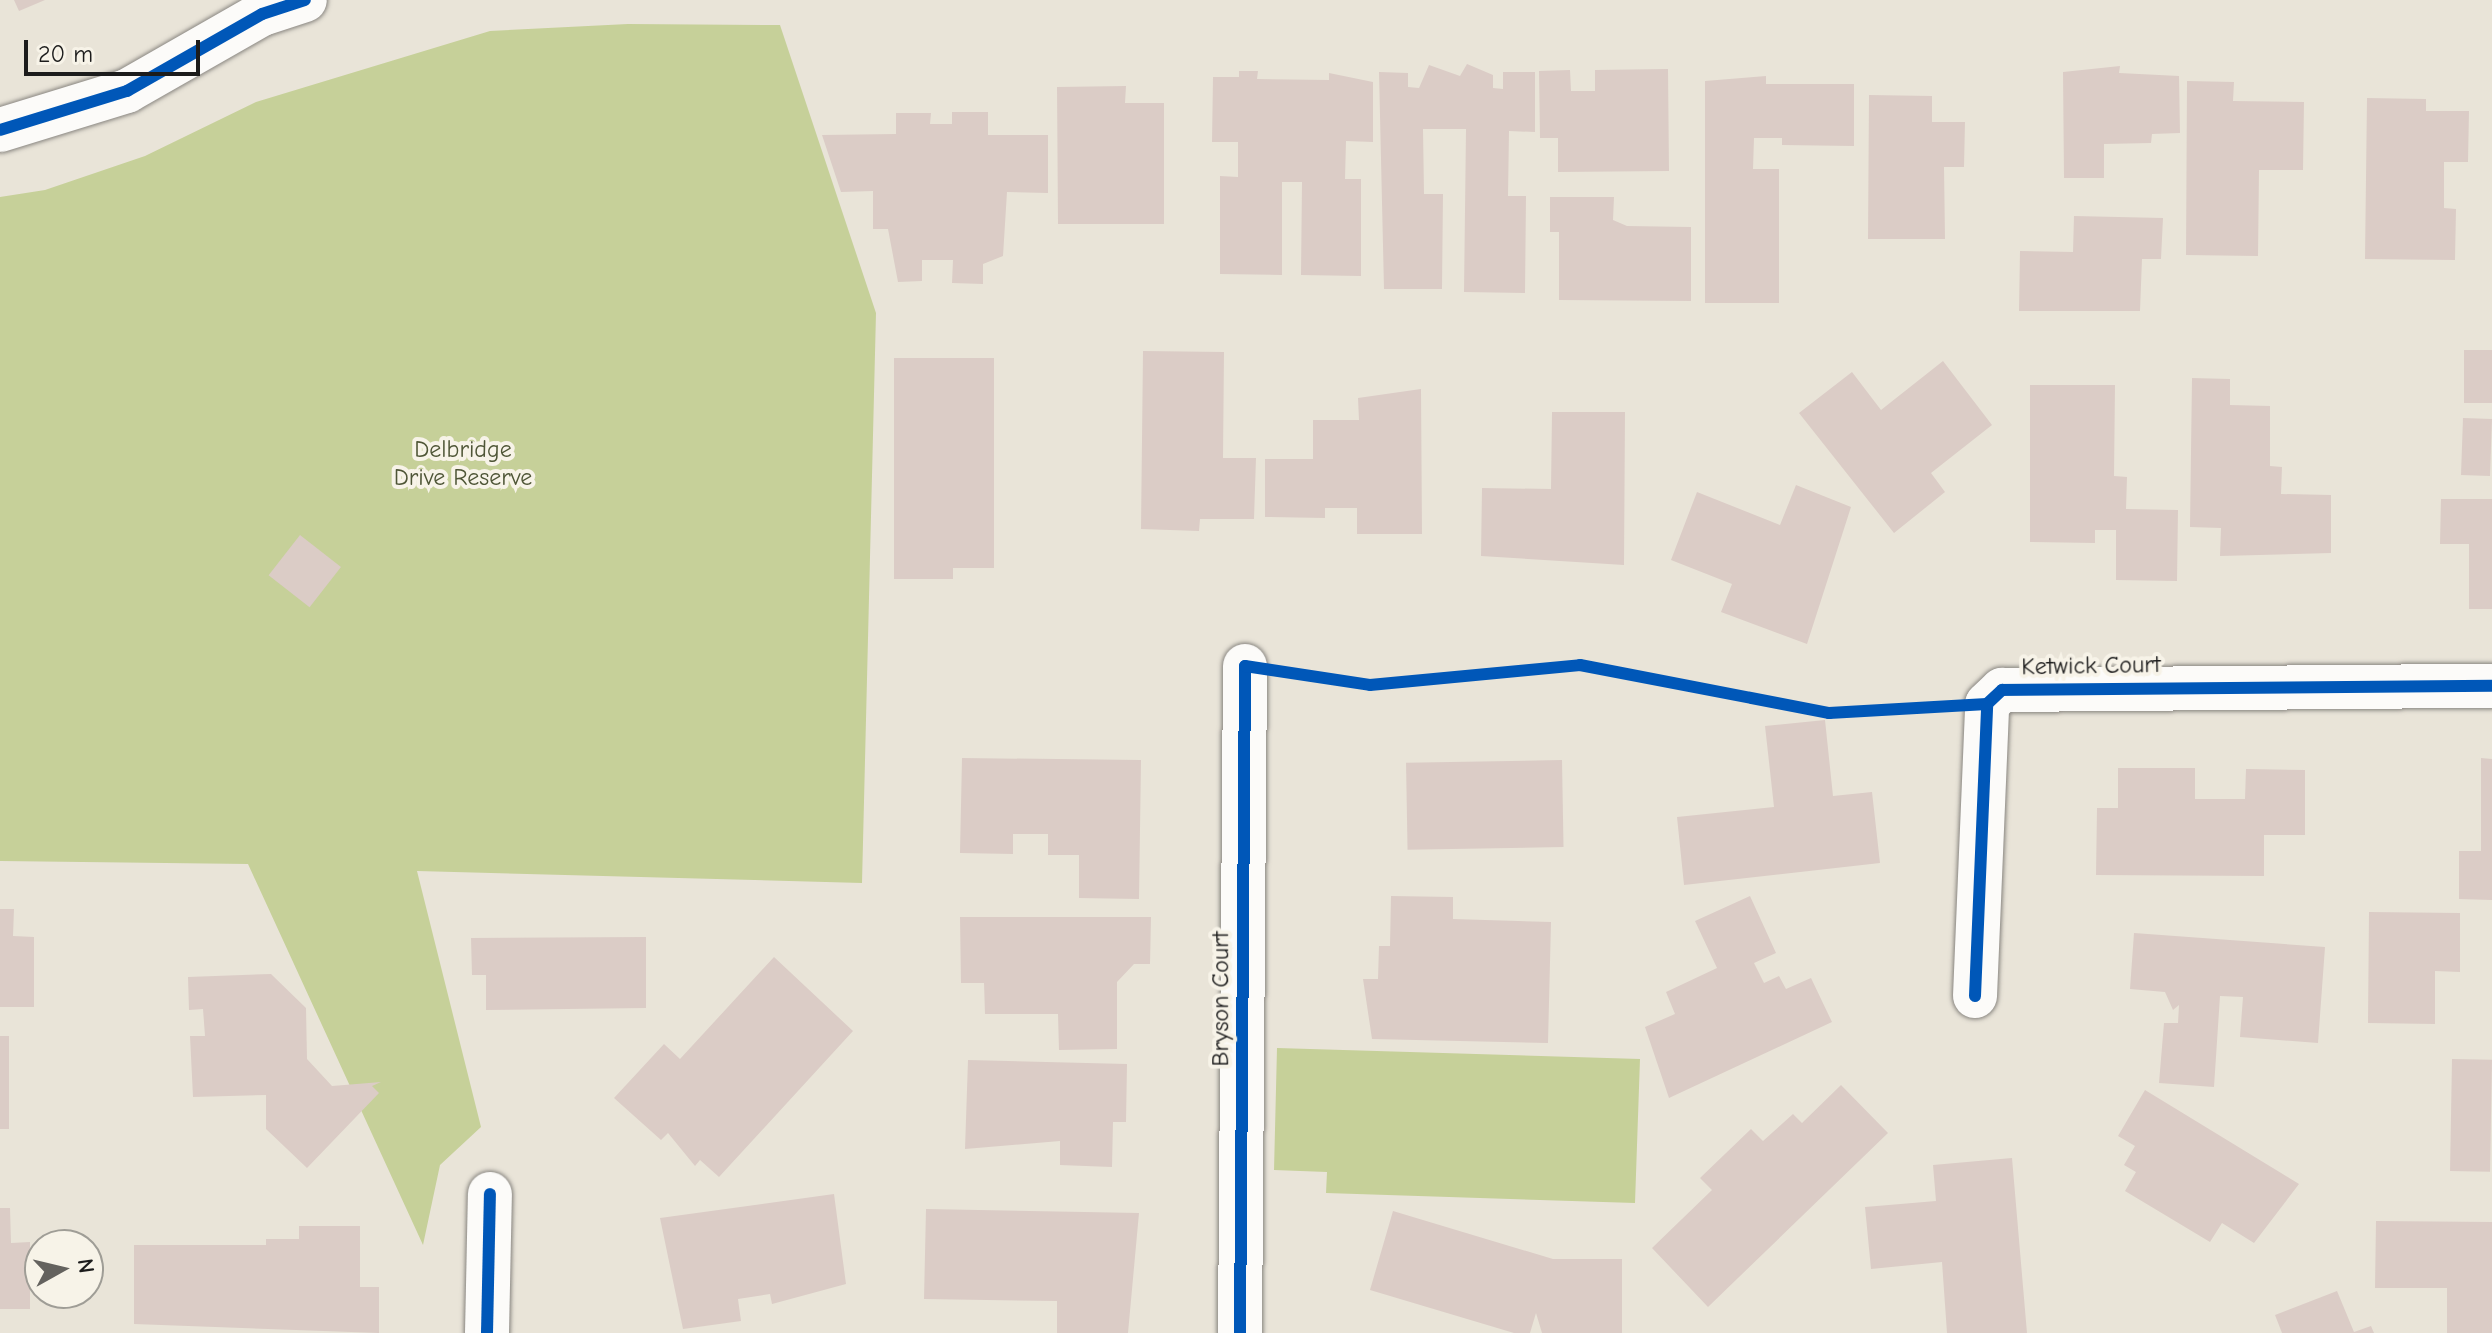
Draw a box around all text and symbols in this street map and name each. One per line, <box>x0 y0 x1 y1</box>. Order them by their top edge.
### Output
scale bar <box>28 24 204 74</box>
text: 20 m <box>38 40 93 68</box>
park label: Delbridge Drive Reserve <box>394 436 532 492</box>
street label: Ketwick Court <box>2021 650 2161 682</box>
street label: Bryson Court <box>1207 931 1235 1067</box>
north arrow <box>24 1229 104 1309</box>
text: N <box>72 1257 100 1275</box>

